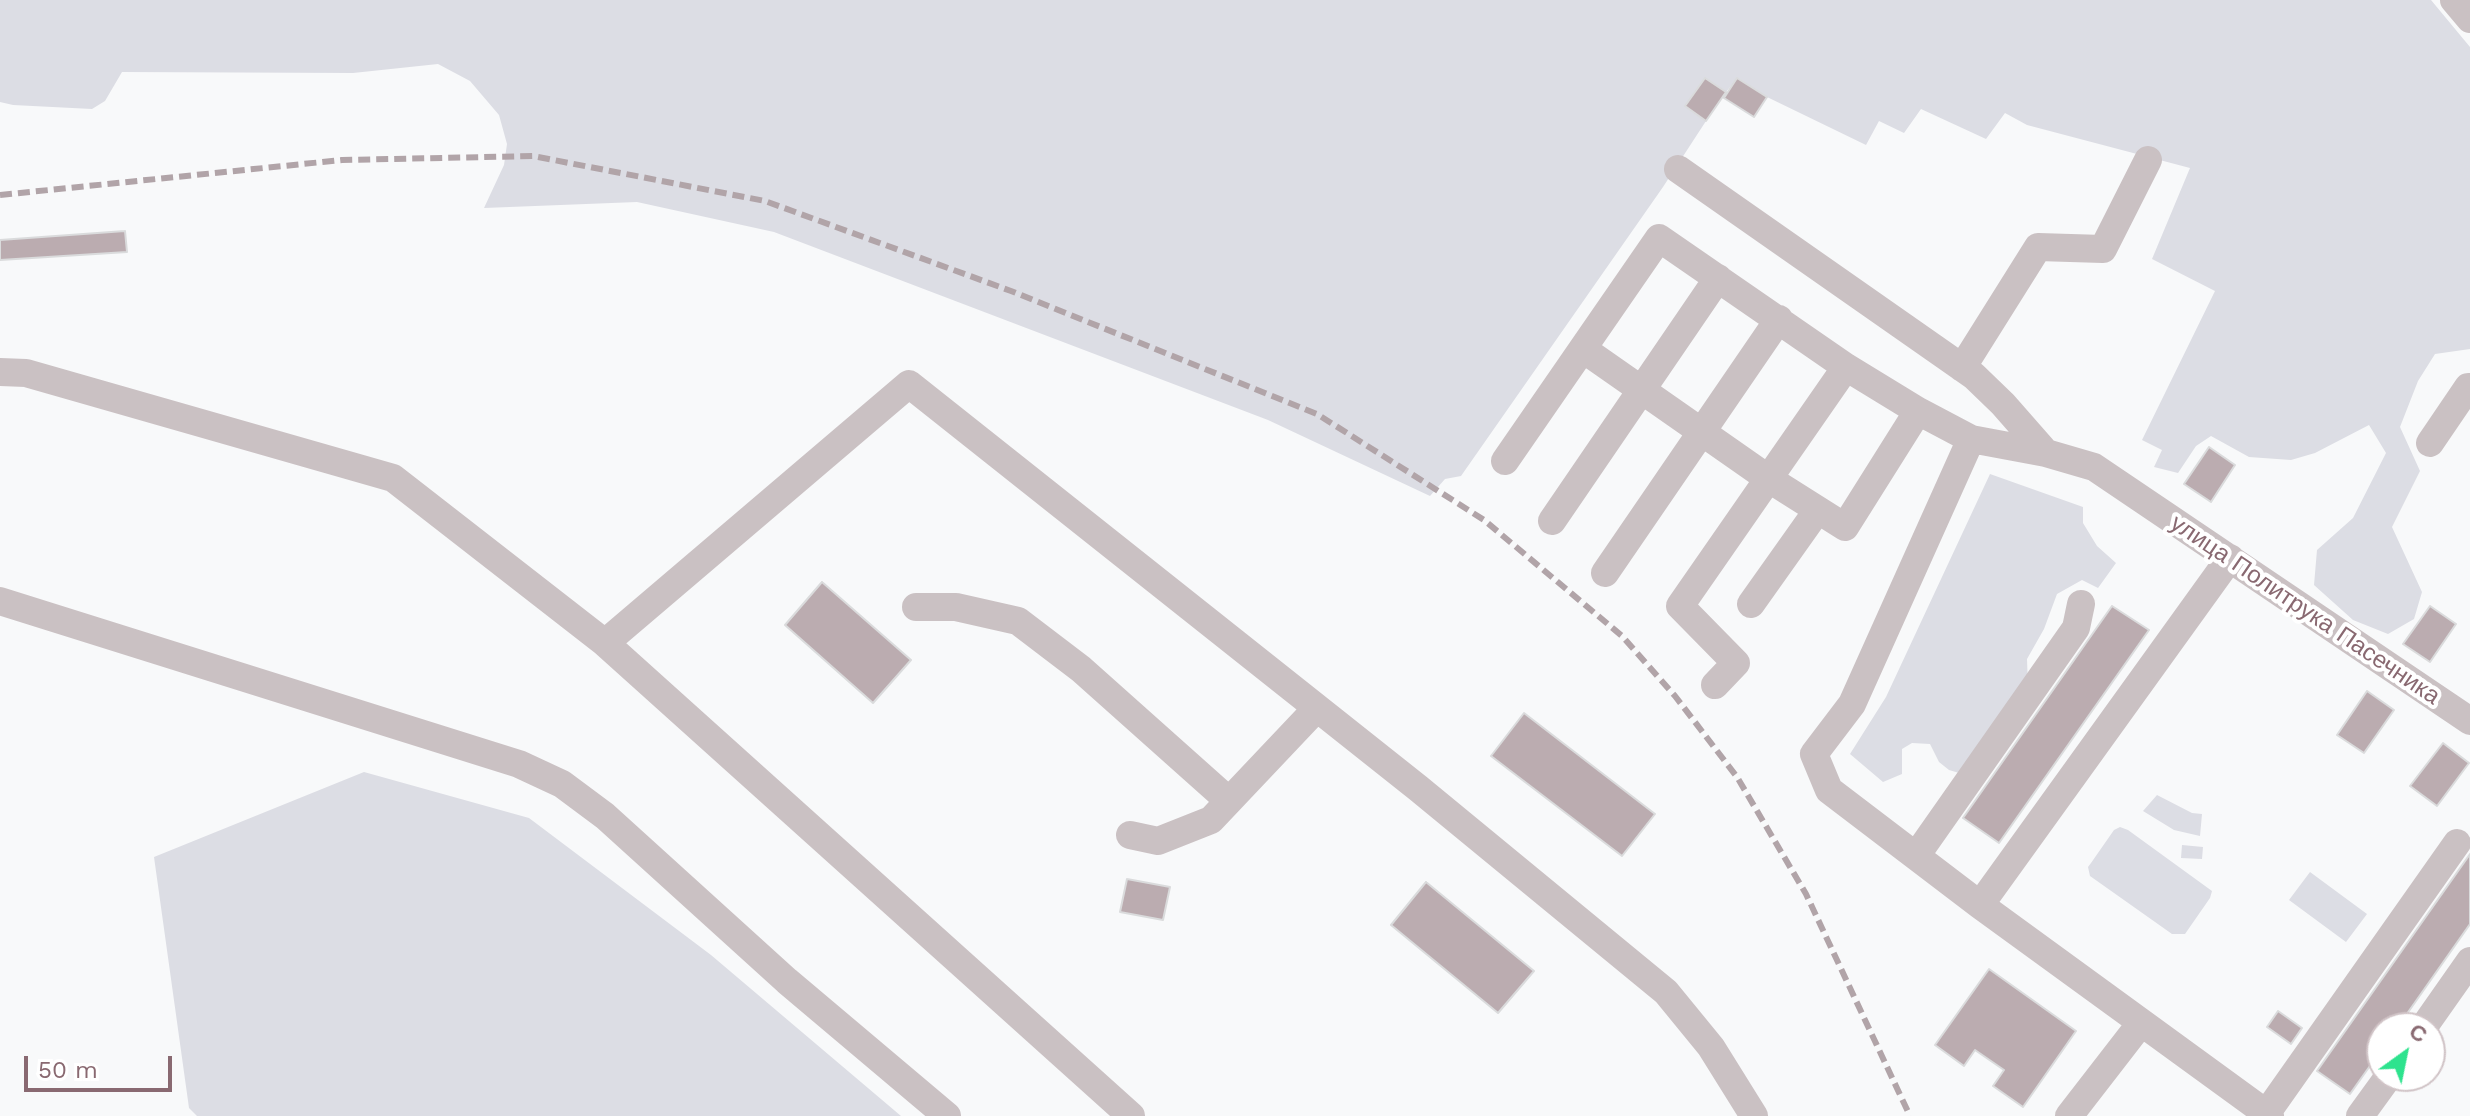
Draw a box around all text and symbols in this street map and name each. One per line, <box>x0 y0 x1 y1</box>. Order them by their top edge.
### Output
street label: улица Политрука Пасечника <box>2165 509 2445 711</box>
north arrow <box>2366 1012 2446 1092</box>
text: С <box>2405 1018 2432 1048</box>
scale bar <box>28 1040 176 1090</box>
text: 50 m <box>38 1056 98 1084</box>

